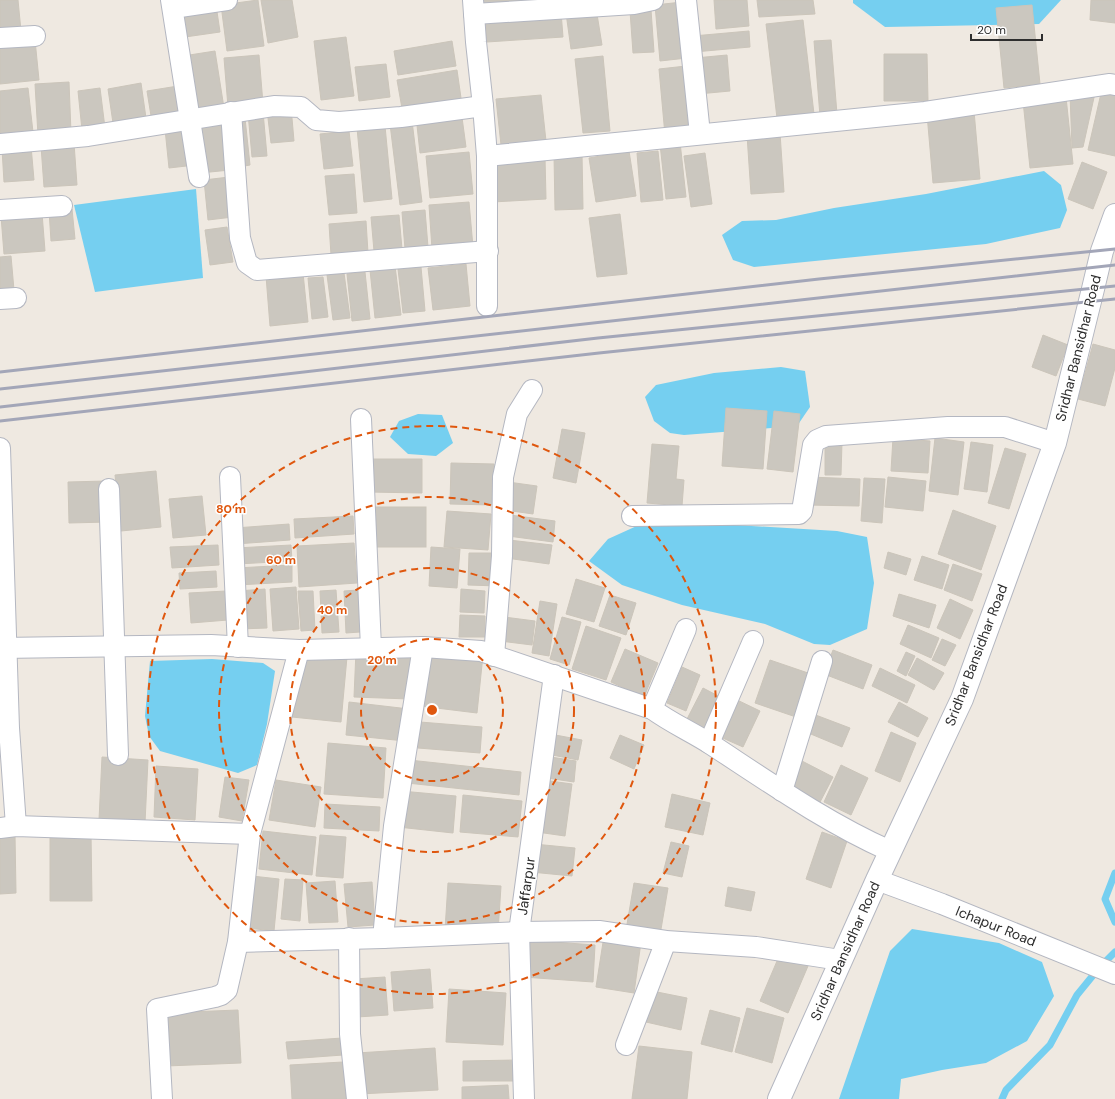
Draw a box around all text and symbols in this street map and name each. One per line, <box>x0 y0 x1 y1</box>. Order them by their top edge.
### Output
scale bar <box>971 16 1042 42</box>
text: 20 m <box>977 22 1006 38</box>
street label: Sridhar Bansidhar Road <box>1051 273 1105 423</box>
text: 80 m <box>216 501 246 517</box>
text: 60 m <box>266 552 296 568</box>
street label: Sridhar Bansidhar Road <box>941 582 1011 728</box>
text: 40 m <box>317 602 347 618</box>
text: 20 m <box>367 652 397 668</box>
centre of rings <box>425 703 439 717</box>
street label: Jaffarpur <box>513 856 539 916</box>
street label: Sridhar Bansidhar Road <box>806 879 884 1023</box>
street label: Ichapur Road <box>953 902 1039 950</box>

